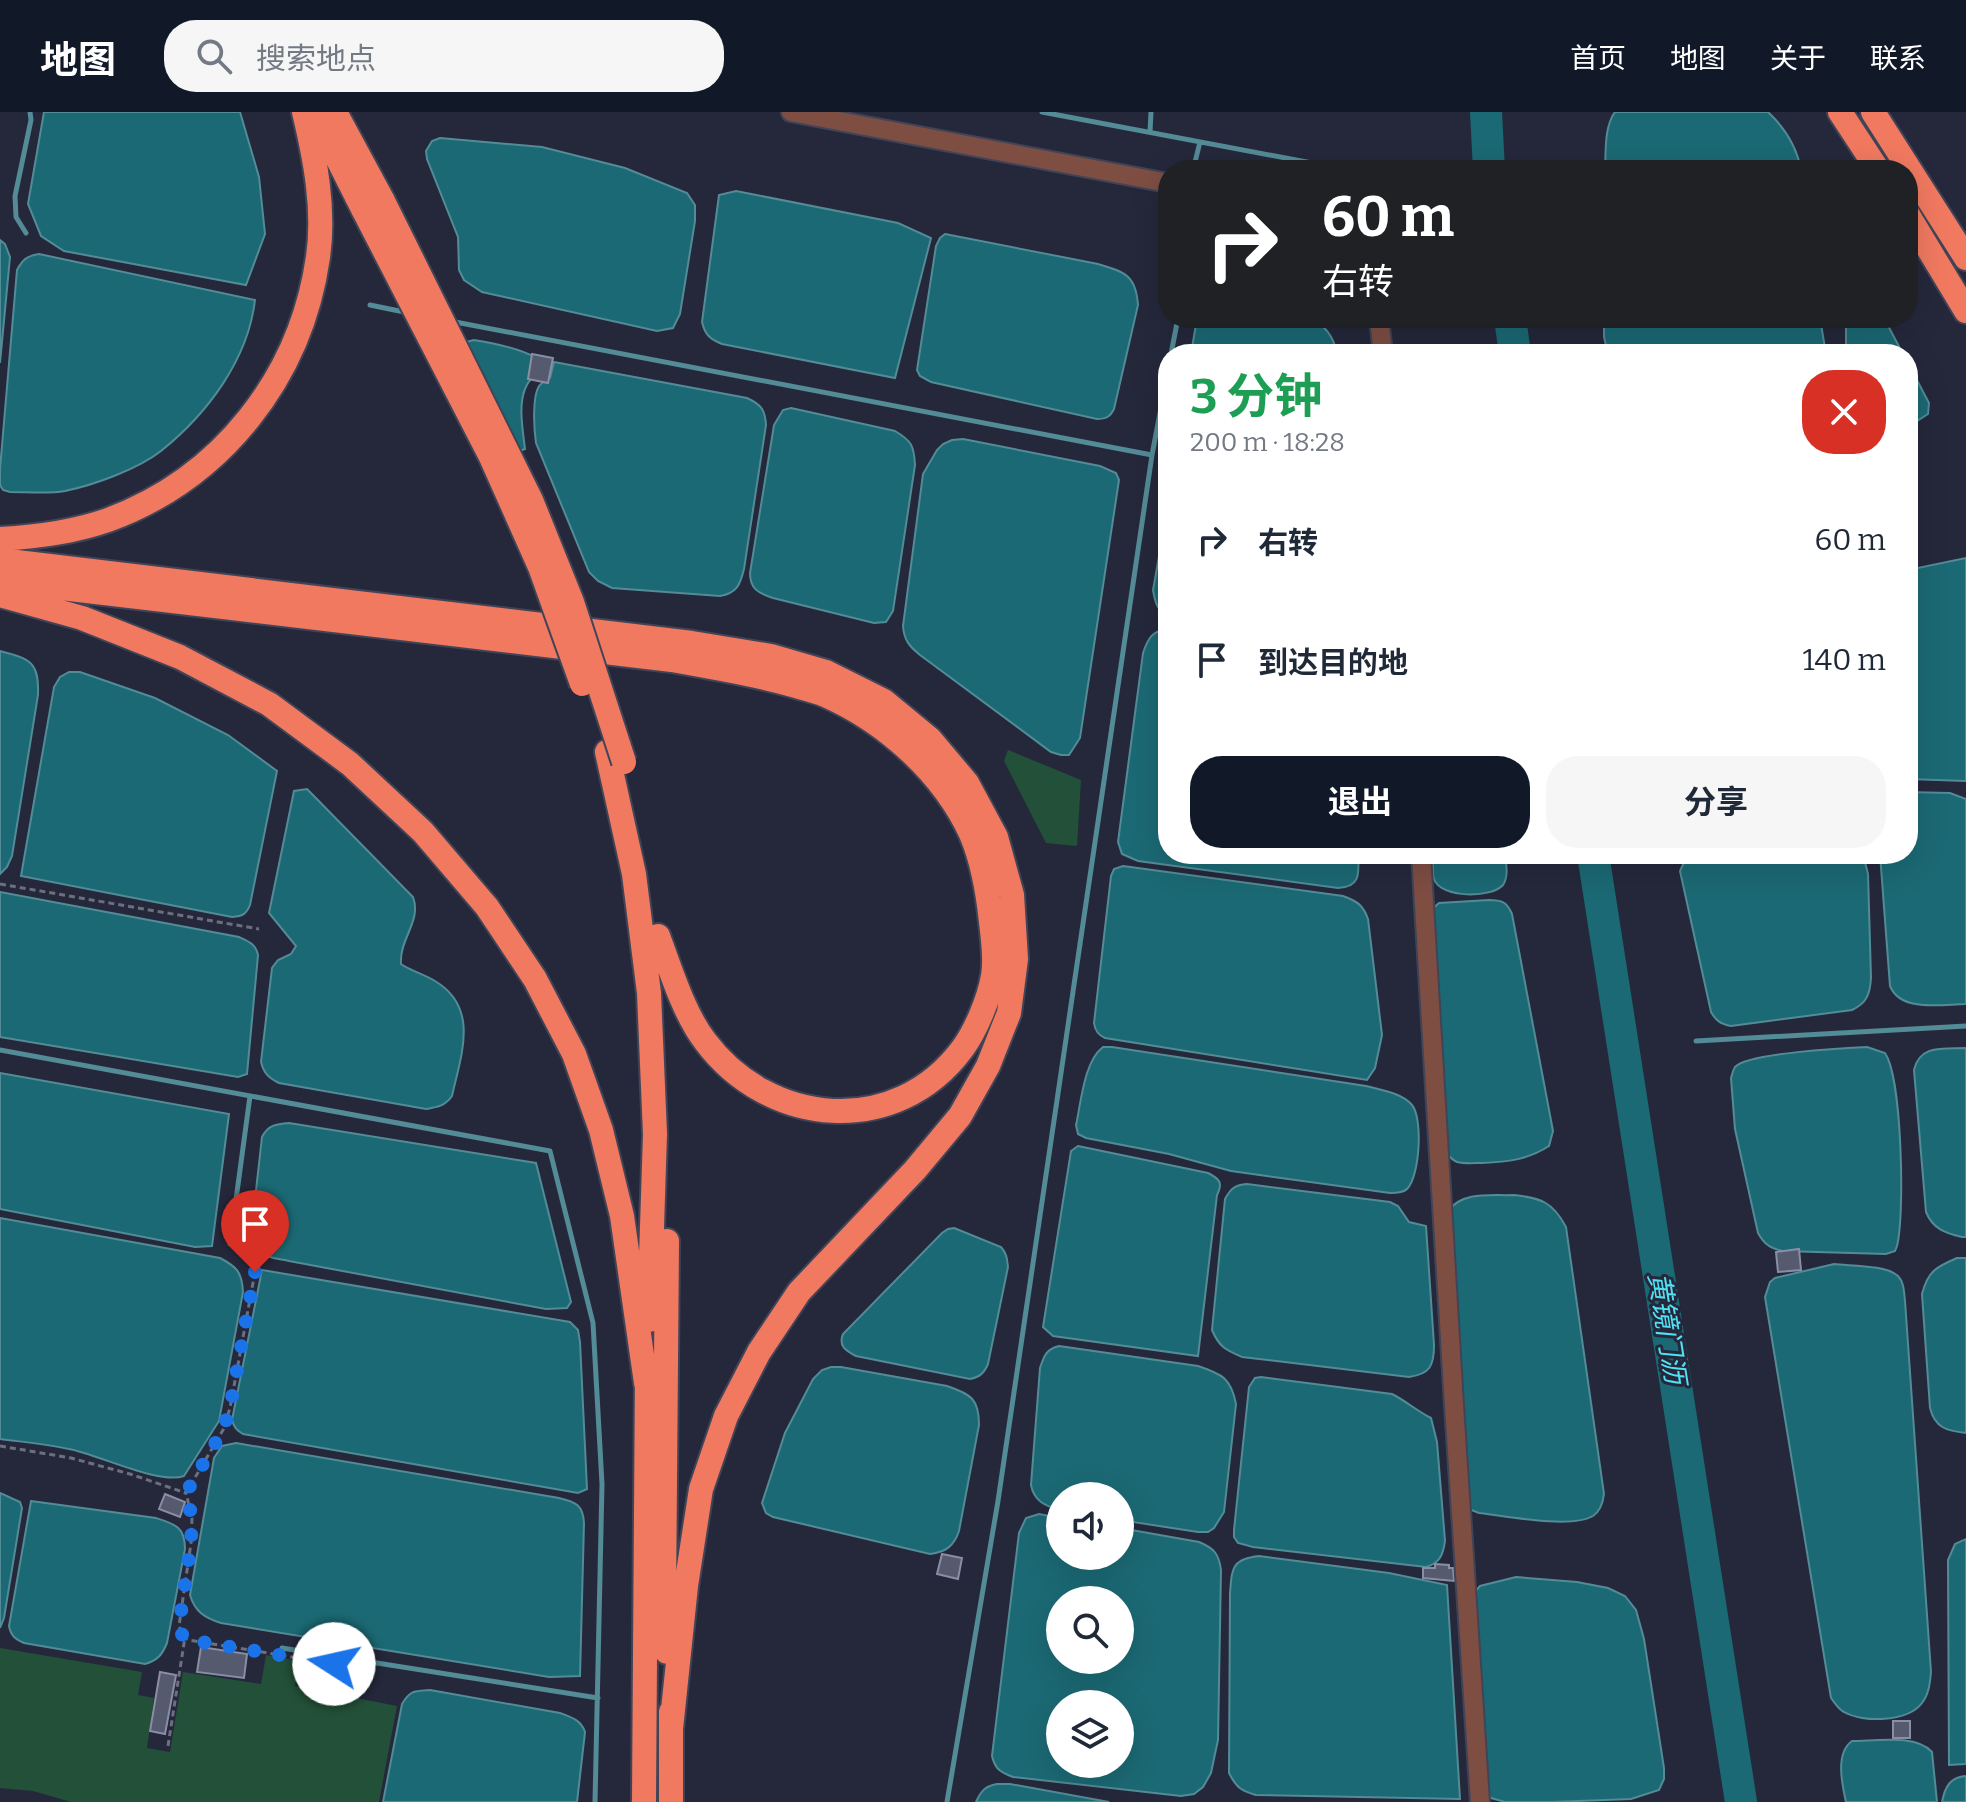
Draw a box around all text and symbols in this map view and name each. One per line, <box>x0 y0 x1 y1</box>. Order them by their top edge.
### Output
search box <box>164 20 724 92</box>
icon: search <box>192 34 236 78</box>
text: 地图 <box>40 37 116 83</box>
text: 搜索地点 <box>256 41 376 77</box>
text: 首页 <box>1570 42 1626 75</box>
text: 地图 <box>1670 42 1726 75</box>
text: 关于 <box>1770 42 1826 75</box>
text: 联系 <box>1870 42 1926 75</box>
text: 60 m <box>1322 184 1454 251</box>
icon: right <box>1190 192 1294 296</box>
text: 右转 <box>1322 260 1394 304</box>
text: 3 分钟 <box>1190 368 1322 426</box>
button: close <box>1802 370 1886 454</box>
text: 200 m · 18:28 <box>1190 427 1345 458</box>
icon: right <box>1190 518 1234 562</box>
text: 60 m <box>1815 522 1886 558</box>
text: 右转 <box>1258 525 1318 561</box>
icon: arrive <box>1190 638 1234 682</box>
text: 140 m <box>1802 642 1886 678</box>
text: 到达目的地 <box>1258 645 1408 681</box>
button: 退出 <box>1190 756 1530 848</box>
button: 分享 <box>1546 756 1886 848</box>
pin <box>221 1190 289 1272</box>
icon: arrive <box>233 1202 277 1246</box>
water label: 黄镜门沥 <box>1642 1270 1693 1391</box>
map controls <box>1046 1482 1134 1778</box>
button: sound <box>1046 1482 1134 1570</box>
button: search <box>1046 1586 1134 1674</box>
position arrow <box>292 1622 376 1706</box>
button: layers <box>1046 1690 1134 1778</box>

